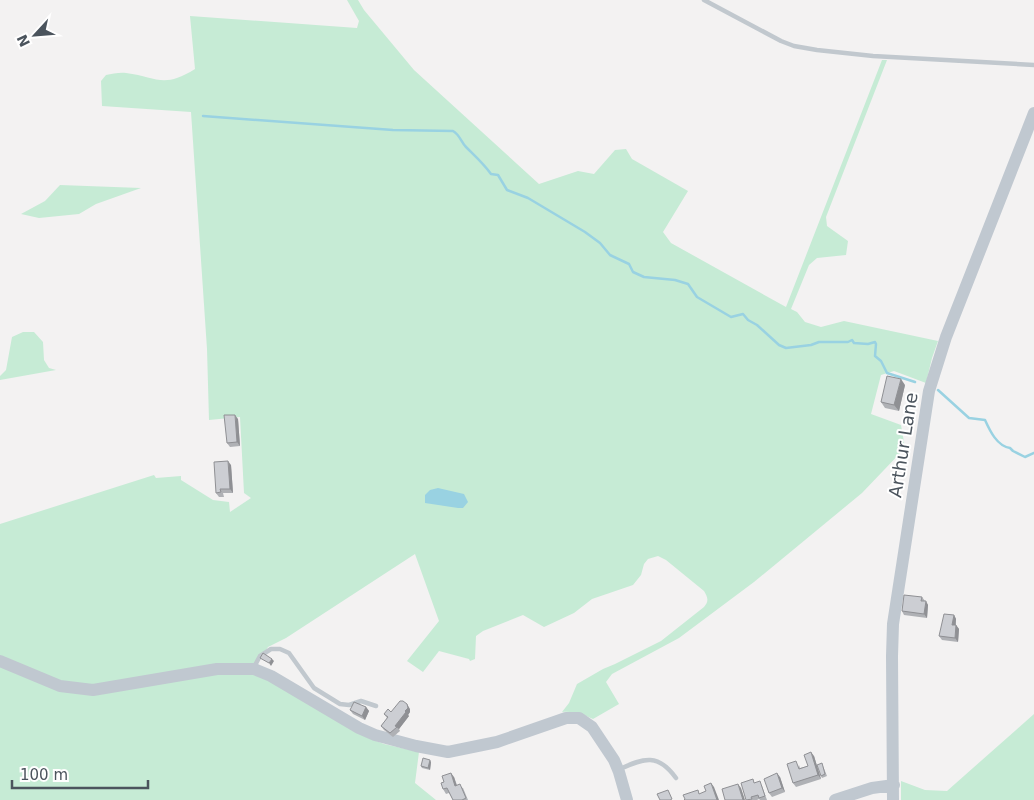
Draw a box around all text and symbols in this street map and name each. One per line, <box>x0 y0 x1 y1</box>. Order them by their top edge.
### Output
north arrow <box>10 10 60 60</box>
text: N <box>14 32 33 49</box>
street label: Arthur Lane <box>884 391 922 499</box>
scale bar <box>12 758 149 790</box>
text: 100 m <box>20 766 68 784</box>

